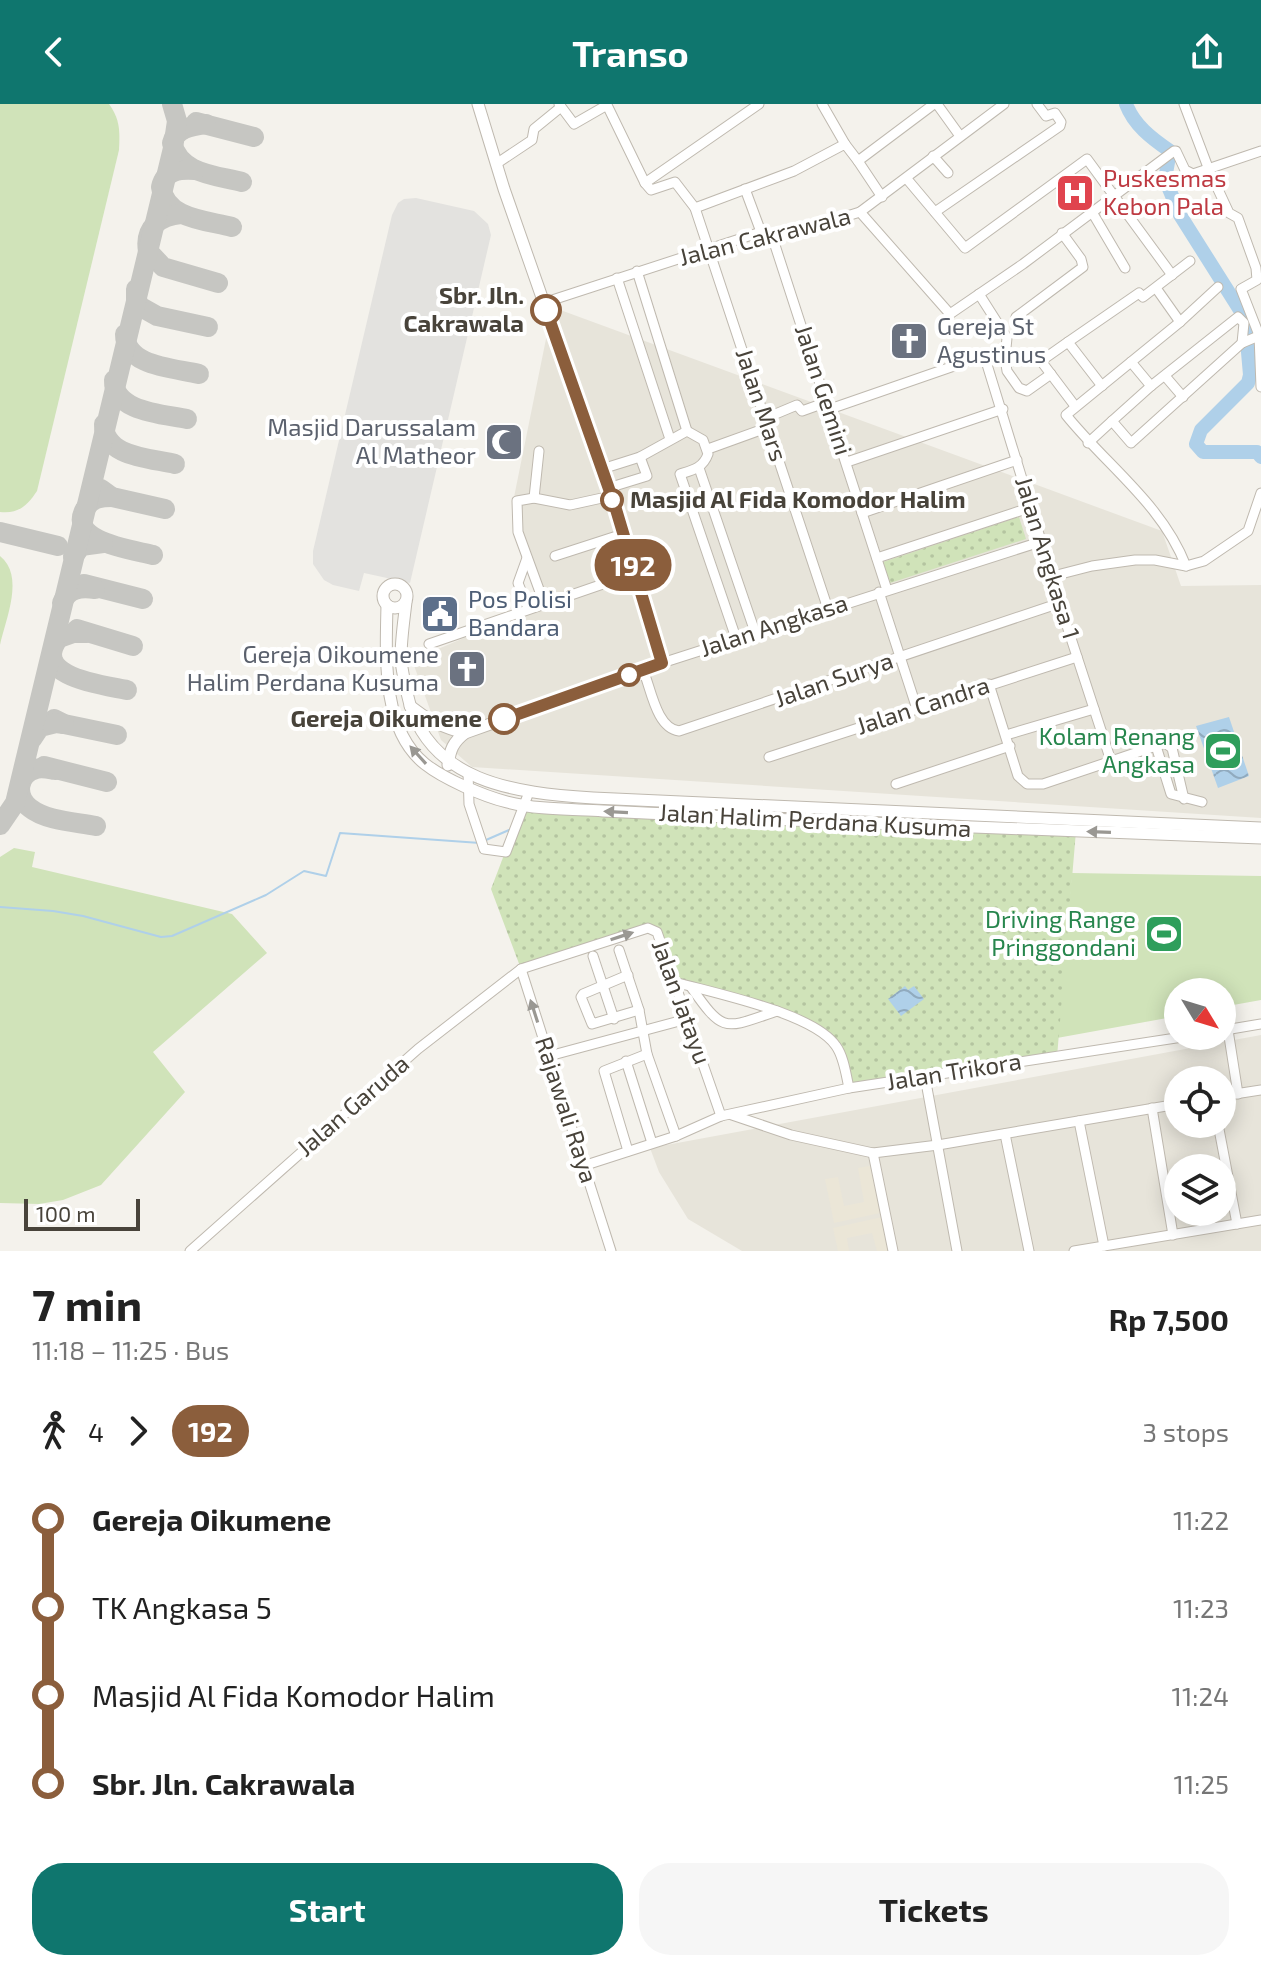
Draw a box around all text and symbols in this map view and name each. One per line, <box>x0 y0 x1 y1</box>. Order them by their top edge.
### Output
icon: back <box>32 30 76 74</box>
icon: share <box>1185 30 1229 74</box>
text: Transo <box>572 31 689 74</box>
place label: Puskesmas Kebon Pala <box>1103 163 1226 220</box>
hospital icon: Puskesmas Kebon Pala <box>1054 172 1096 214</box>
street label: Jalan Cakrawala <box>676 200 854 271</box>
place label: Sbr. Jln. Cakrawala <box>403 280 524 337</box>
marker: Sbr. Jln. Cakrawala <box>531 295 561 325</box>
place label: Gereja St Agustinus <box>937 311 1046 368</box>
street label: Jalan Gemini <box>790 320 859 459</box>
church icon: Gereja St Agustinus <box>888 320 930 362</box>
street label: Jalan Mars <box>731 344 794 465</box>
place label: Masjid Darussalam Al Matheor <box>267 412 476 469</box>
mosque icon: Masjid Darussalam Al Matheor <box>483 421 525 463</box>
street label: Jalan Angkasa 1 <box>1010 473 1087 642</box>
place label: Masjid Al Fida Komodor Halim <box>630 484 966 513</box>
marker: Masjid Al Fida Komodor Halim <box>601 489 623 511</box>
line badge: 192 <box>587 539 679 591</box>
text: 192 <box>611 548 655 582</box>
place label: Pos Polisi Bandara <box>468 584 572 641</box>
street label: Jalan Angkasa <box>696 587 851 662</box>
public building icon: Pos Polisi Bandara <box>419 593 461 635</box>
place label: Gereja Oikoumene Halim Perdana Kusuma <box>187 639 439 696</box>
street label: Jalan Surya <box>770 645 897 712</box>
church icon: Gereja Oikoumene Halim Perdana Kusuma <box>446 648 488 690</box>
unlabelled marker <box>618 664 640 686</box>
street label: Jalan Candra <box>852 669 993 740</box>
place label: Gereja Oikumene <box>290 703 482 732</box>
marker: Gereja Oikumene <box>489 704 519 734</box>
place label: Kolam Renang Angkasa <box>1039 721 1195 778</box>
sports icon: Kolam Renang Angkasa <box>1202 730 1244 772</box>
one-way arrow <box>410 746 428 765</box>
street label: Jalan Halim Perdana Kusuma <box>658 797 972 842</box>
one-way arrow <box>603 805 628 818</box>
one-way arrow <box>1086 826 1111 839</box>
place label: Driving Range Pringgondani <box>985 904 1136 961</box>
sports icon: Driving Range Pringgondani <box>1143 913 1185 955</box>
one-way arrow <box>610 929 634 942</box>
street label: Jalan Jatayu <box>646 935 718 1068</box>
north arrow <box>1164 978 1236 1050</box>
map controls <box>1164 978 1236 1226</box>
one-way arrow <box>528 999 540 1023</box>
street label: Rajawali Raya <box>530 1033 605 1186</box>
street label: Jalan Trikora <box>884 1046 1023 1095</box>
street label: Jalan Garuda <box>290 1048 414 1162</box>
button: locate <box>1164 1066 1236 1138</box>
button: layers <box>1164 1154 1236 1226</box>
scale bar <box>24 1195 140 1231</box>
text: 100 m <box>36 1200 95 1226</box>
text: 7 min <box>32 1277 142 1330</box>
text: Rp 7,500 <box>1109 1301 1229 1337</box>
text: 11:18 – 11:25 · Bus <box>32 1334 229 1365</box>
icon: walk <box>32 1409 76 1453</box>
icon: forward <box>116 1409 160 1453</box>
text: 192 <box>188 1414 233 1448</box>
text: 4 <box>88 1416 104 1447</box>
text: 3 stops <box>1143 1416 1229 1447</box>
text: Gereja Oikumene <box>92 1501 332 1537</box>
text: 11:22 <box>1173 1504 1229 1535</box>
text: TK Angkasa 5 <box>92 1589 272 1625</box>
text: 11:23 <box>1173 1592 1229 1623</box>
text: Masjid Al Fida Komodor Halim <box>92 1677 495 1713</box>
text: 11:24 <box>1172 1680 1229 1711</box>
text: Sbr. Jln. Cakrawala <box>92 1765 355 1801</box>
text: 11:25 <box>1174 1768 1229 1799</box>
button: Start <box>32 1863 623 1955</box>
button: Tickets <box>639 1863 1229 1955</box>

